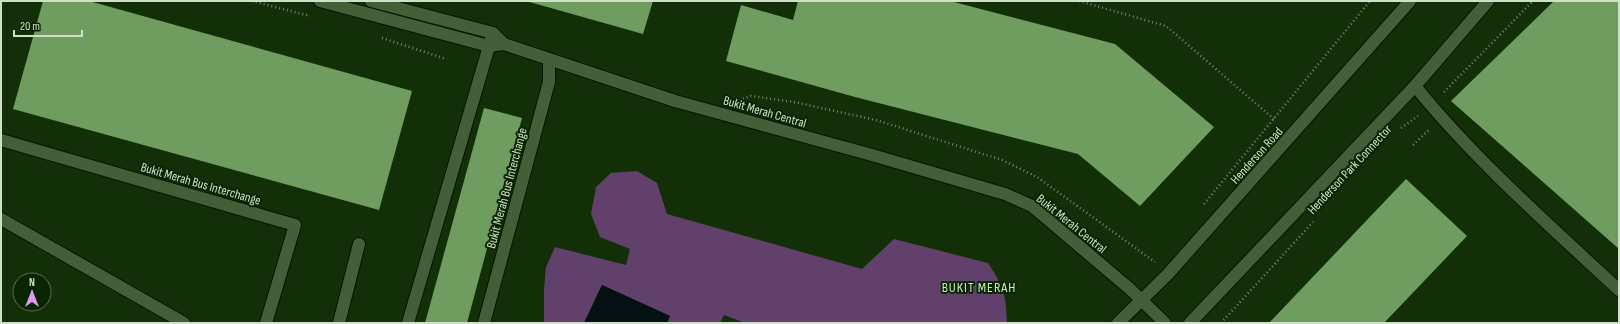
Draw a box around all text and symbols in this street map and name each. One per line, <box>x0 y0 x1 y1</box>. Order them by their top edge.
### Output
scale bar <box>14 12 82 38</box>
text: 20 m <box>20 19 40 34</box>
street label: Bukit Merah Central <box>721 92 808 131</box>
street label: Henderson Park Connector <box>1304 121 1395 218</box>
street label: Henderson Road <box>1227 124 1286 187</box>
street label: Bukit Merah Bus Interchange <box>483 126 531 250</box>
street label: Bukit Merah Bus Interchange <box>139 159 263 209</box>
street label: Bukit Merah Central <box>1033 191 1110 257</box>
north arrow <box>12 272 52 312</box>
text: N <box>29 276 35 289</box>
district label: BUKIT MERAH <box>942 279 1016 296</box>

